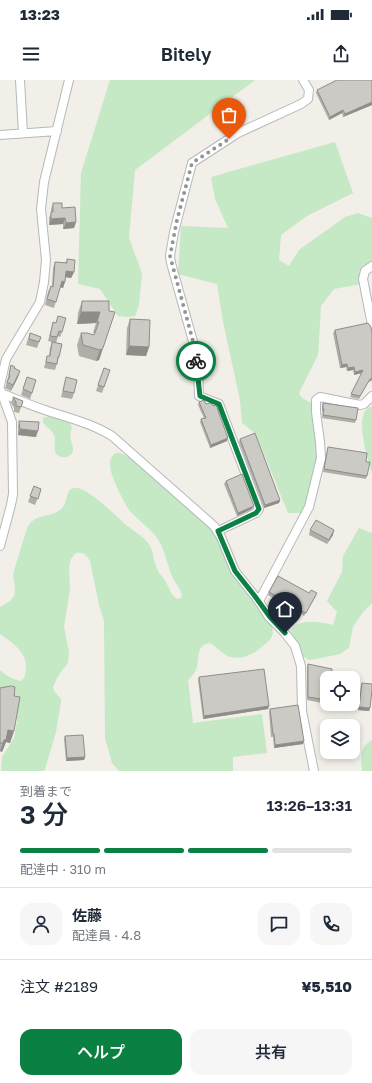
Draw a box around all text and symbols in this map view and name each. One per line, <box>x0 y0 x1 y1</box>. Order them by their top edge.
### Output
text: 13:23 <box>20 5 60 23</box>
icon: menu <box>20 43 42 65</box>
text: Bitely <box>161 43 211 65</box>
icon: share <box>330 43 352 65</box>
pin <box>212 98 246 139</box>
icon: bag <box>218 104 240 126</box>
courier <box>176 341 216 381</box>
icon: bike <box>185 350 207 372</box>
pin <box>268 592 302 633</box>
icon: home <box>274 598 296 620</box>
map controls <box>320 671 360 759</box>
button: locate <box>320 671 360 711</box>
button: layers <box>320 719 360 759</box>
text: 到着まで <box>20 783 72 799</box>
text: 13:26–13:31 <box>267 796 352 814</box>
text: 3 分 <box>20 799 68 830</box>
text: 配達中 · 310 m <box>20 861 106 877</box>
button: person <box>20 903 62 945</box>
button: chat <box>258 903 300 945</box>
button: phone <box>310 903 352 945</box>
text: 佐藤 <box>72 906 102 924</box>
text: 配達員 · 4.8 <box>72 927 141 943</box>
text: 注文 #2189 <box>20 977 98 995</box>
text: ¥5,510 <box>302 977 352 995</box>
button: ヘルプ <box>20 1029 182 1075</box>
button: 共有 <box>190 1029 352 1075</box>

